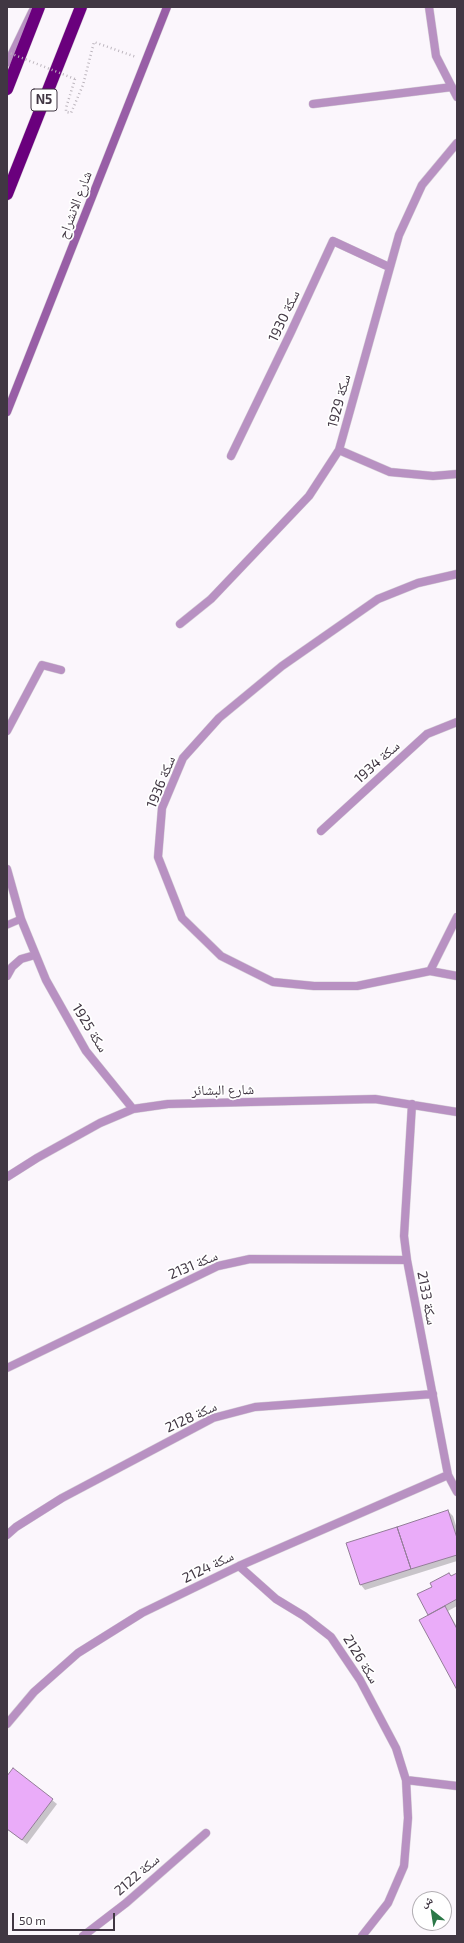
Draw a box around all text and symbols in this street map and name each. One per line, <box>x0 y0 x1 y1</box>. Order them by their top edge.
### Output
road number: N5 <box>31 89 57 111</box>
street label: شارع الانشراح <box>54 169 96 241</box>
street label: سكة 1930 <box>265 288 303 344</box>
street label: سكة 1929 <box>324 372 354 430</box>
street label: سكة 1934 <box>351 737 403 787</box>
street label: سكة 1936 <box>143 754 179 810</box>
street label: سكة 1925 <box>69 1001 111 1055</box>
street label: شارع البشائر <box>192 1081 254 1099</box>
street label: سكة 2131 <box>166 1247 220 1283</box>
street label: سكة 2133 <box>414 1270 440 1326</box>
street label: سكة 2128 <box>163 1398 219 1436</box>
street label: سكة 2124 <box>180 1547 236 1587</box>
street label: سكة 2126 <box>339 1631 383 1687</box>
street label: سكة 2122 <box>111 1851 163 1899</box>
north arrow <box>412 1891 452 1931</box>
text: ش <box>418 1892 435 1910</box>
scale bar <box>14 1905 117 1931</box>
text: 50 m <box>19 1913 46 1927</box>

